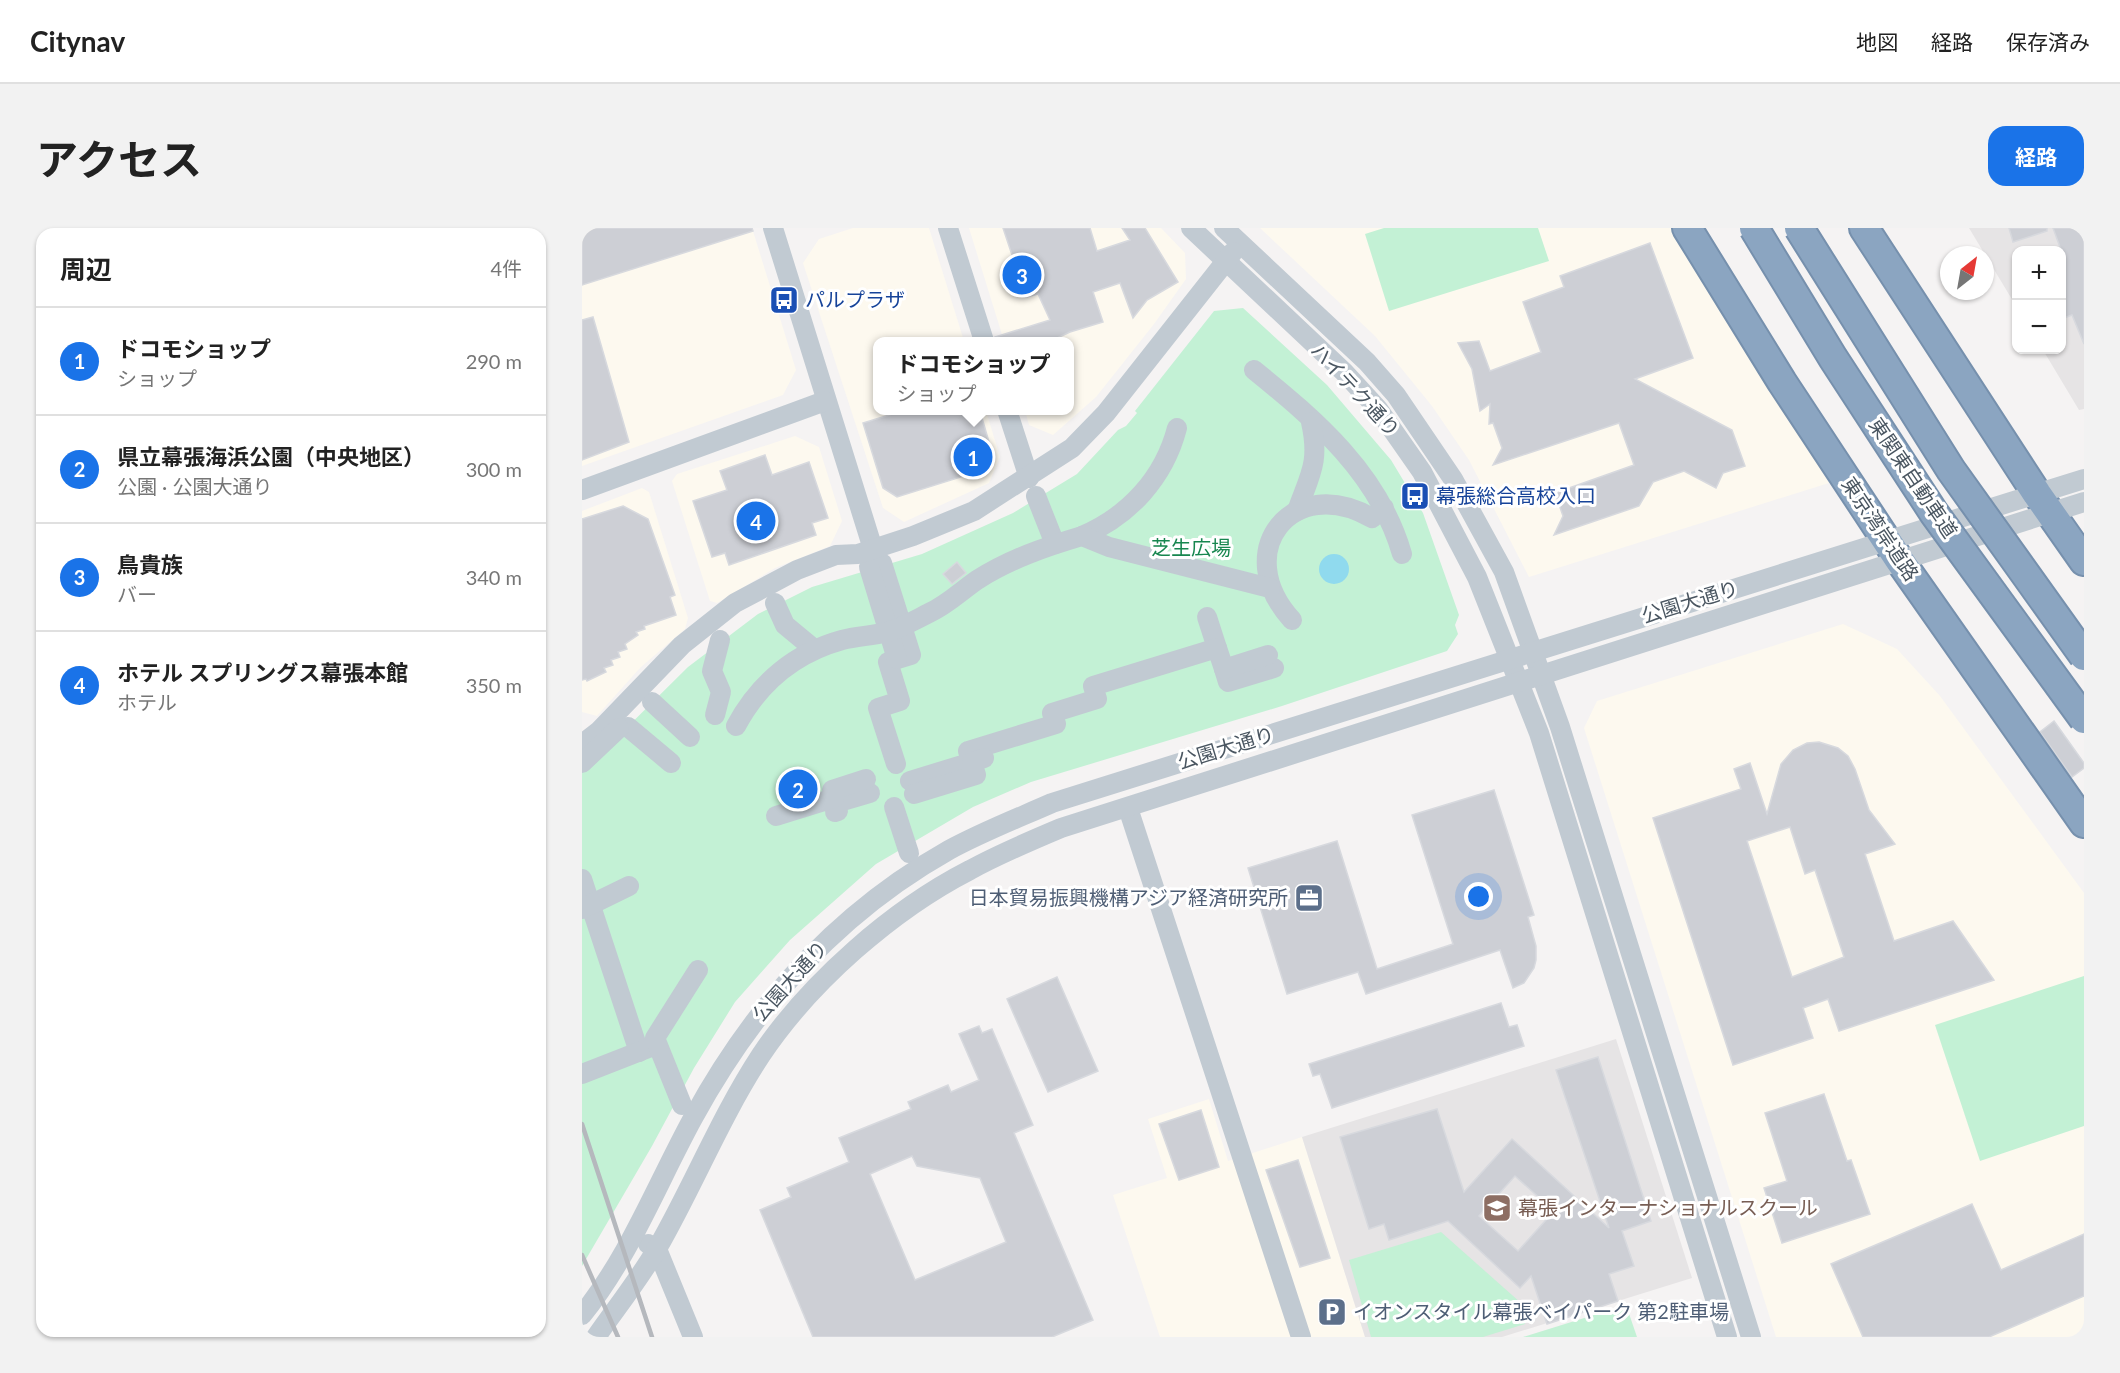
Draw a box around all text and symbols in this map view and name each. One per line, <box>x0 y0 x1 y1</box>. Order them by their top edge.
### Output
text: Citynav <box>30 24 125 58</box>
text: 地図 <box>1856 29 1898 54</box>
text: 経路 <box>1931 29 1973 54</box>
text: 保存済み <box>2006 29 2090 54</box>
button: 経路 <box>1988 126 2084 186</box>
text: アクセス <box>36 134 202 184</box>
north arrow <box>1940 246 1994 300</box>
map controls <box>2012 246 2066 354</box>
button: + <box>2012 246 2066 300</box>
pin: 3 <box>1002 252 1042 298</box>
text: 周辺 <box>60 253 112 285</box>
text: 4件 <box>490 256 522 280</box>
bus stop icon: パルプラザ <box>768 284 800 316</box>
place label: パルプラザ <box>805 287 905 311</box>
button: − <box>2012 300 2066 354</box>
text: ドコモショップ <box>117 335 271 362</box>
popup <box>873 337 1074 415</box>
street label: ハイテク通り <box>1306 338 1405 441</box>
text: 1 <box>74 349 85 373</box>
text: 290 m <box>466 349 522 373</box>
text: ドコモショップ <box>896 350 1051 377</box>
text: ショップ <box>117 366 197 390</box>
text: ショップ <box>896 381 976 405</box>
street label: 東関東自動車道 <box>1865 413 1963 542</box>
pin: 1 <box>954 434 992 480</box>
text: 県立幕張海浜公園（中央地区） <box>117 443 425 470</box>
text: 2 <box>74 457 85 481</box>
text: 300 m <box>466 457 522 481</box>
street label: 東京湾岸道路 <box>1837 472 1924 585</box>
text: 公園 · 公園大通り <box>117 474 272 498</box>
bus stop icon: 幕張総合高校入口 <box>1399 480 1431 512</box>
place label: 幕張総合高校入口 <box>1436 483 1596 507</box>
pin: 4 <box>736 498 776 544</box>
park label: 芝生広場 <box>1151 535 1231 559</box>
text: 鳥貴族 <box>117 551 183 578</box>
text: 3 <box>74 565 85 589</box>
text: 340 m <box>466 565 522 589</box>
street label: 公園大通り <box>1638 575 1741 627</box>
text: バー <box>117 582 157 606</box>
text: ホテル スプリングス幕張本館 <box>117 659 408 686</box>
text: 4 <box>74 673 85 697</box>
text: 350 m <box>466 673 522 697</box>
text: ホテル <box>117 690 177 714</box>
street label: 公園大通り <box>1174 721 1277 773</box>
pin: 2 <box>778 766 818 812</box>
office icon: 日本貿易振興機構アジア経済研究所 <box>1293 882 1325 914</box>
your location <box>1464 882 1493 911</box>
place label: 日本貿易振興機構アジア経済研究所 <box>969 885 1288 909</box>
street label: 公園大通り <box>747 935 832 1026</box>
school or university icon: 幕張インターナショナルスクール <box>1481 1192 1513 1224</box>
place label: 幕張インターナショナルスクール <box>1518 1195 1818 1219</box>
parking icon: イオンスタイル幕張ベイパーク 第2駐車場 <box>1316 1296 1348 1328</box>
place label: イオンスタイル幕張ベイパーク 第2駐車場 <box>1353 1299 1729 1323</box>

